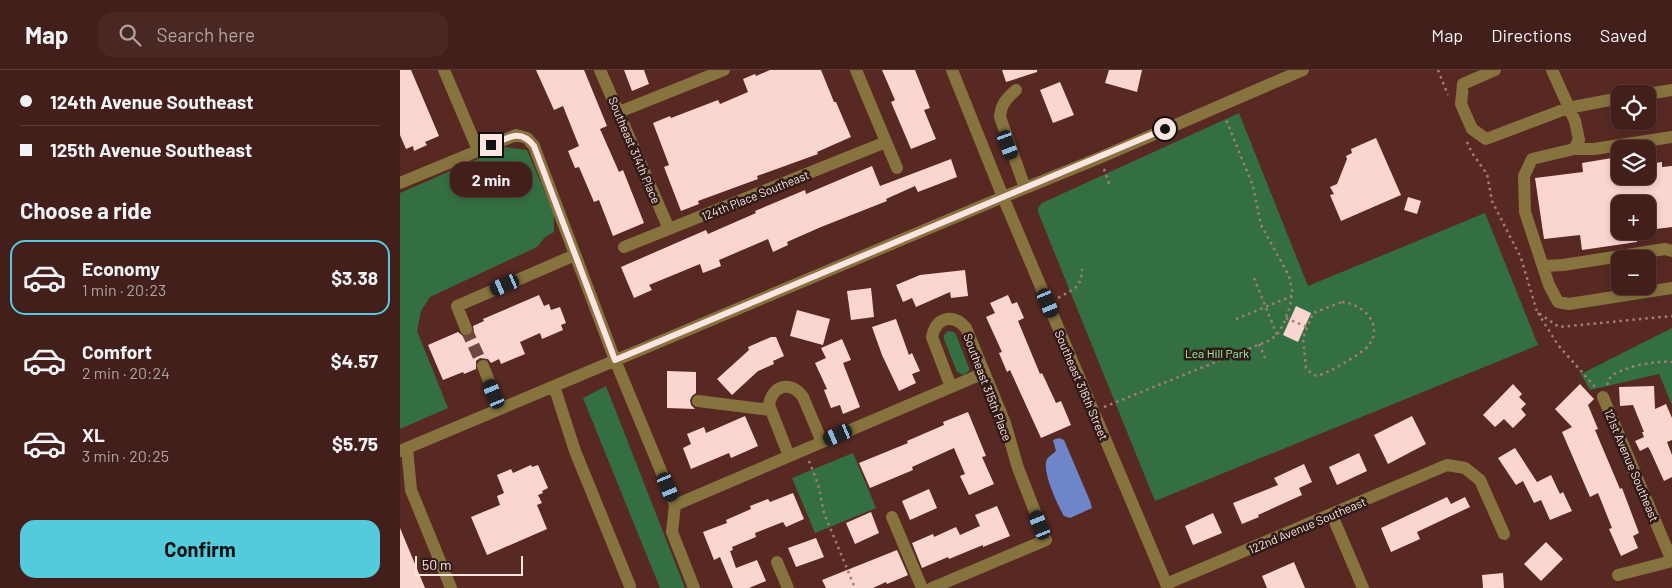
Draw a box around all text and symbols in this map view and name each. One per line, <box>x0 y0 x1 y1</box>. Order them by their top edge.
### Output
search box <box>98 12 448 57</box>
text: Map <box>25 20 68 49</box>
icon: search <box>116 21 144 49</box>
text: Search here <box>156 23 255 46</box>
text: Map <box>1431 24 1463 46</box>
text: Directions <box>1491 24 1572 46</box>
text: Saved <box>1600 24 1647 46</box>
map controls <box>1611 85 1656 295</box>
button: locate <box>1611 85 1656 130</box>
text: 124th Avenue Southeast <box>50 90 253 113</box>
street label: Southeast 314th Place <box>606 95 664 205</box>
route start <box>1154 118 1176 140</box>
car <box>995 128 1020 162</box>
route end <box>480 134 502 156</box>
text: 125th Avenue Southeast <box>50 138 252 161</box>
button: layers <box>1611 140 1656 185</box>
callout: 2 min <box>450 162 532 198</box>
street label: 124th Place Southeast <box>699 167 811 223</box>
text: 2 min <box>472 170 510 189</box>
button: + <box>1611 195 1656 240</box>
text: Choose a ride <box>20 197 152 223</box>
button: − <box>1611 250 1656 295</box>
icon: car <box>22 255 67 300</box>
text: Economy <box>82 257 160 280</box>
text: $3.38 <box>331 266 378 289</box>
car <box>488 272 521 298</box>
text: 1 min · 20:23 <box>82 280 166 299</box>
car <box>1035 286 1060 320</box>
street label: Southeast 316th Street <box>1052 328 1112 442</box>
street label: Southeast 315th Place <box>961 331 1015 443</box>
icon: car <box>22 338 67 383</box>
text: Comfort <box>82 340 152 363</box>
park label: Lea Hill Park <box>1185 346 1249 360</box>
text: $4.57 <box>331 349 378 372</box>
text: 2 min · 20:24 <box>82 363 170 382</box>
car <box>481 377 506 411</box>
street label: 121st Avenue Southeast <box>1602 407 1662 523</box>
icon: car <box>22 421 67 466</box>
car <box>821 422 854 448</box>
text: XL <box>82 423 105 446</box>
text: $5.75 <box>332 432 378 455</box>
text: 3 min · 20:25 <box>82 446 169 465</box>
car <box>655 470 680 504</box>
street label: 122nd Avenue Southeast <box>1246 494 1368 556</box>
car <box>1027 508 1052 542</box>
button: Confirm <box>20 520 380 578</box>
scale bar <box>415 553 522 576</box>
text: 50 m <box>422 556 451 573</box>

